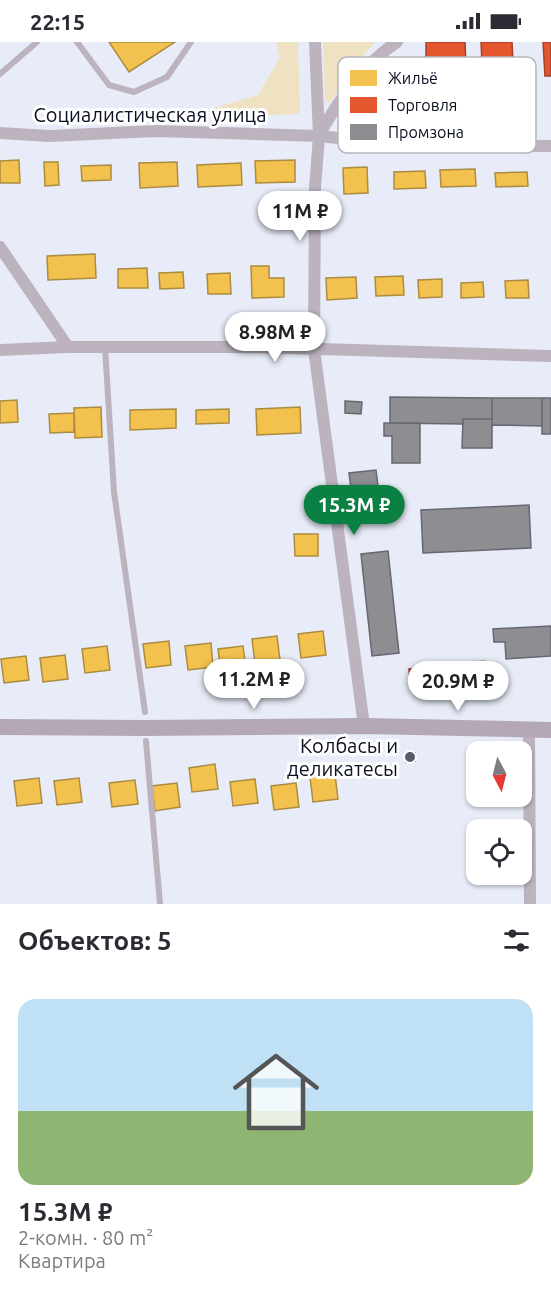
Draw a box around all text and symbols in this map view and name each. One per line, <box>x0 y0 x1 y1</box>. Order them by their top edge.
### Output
text: 22:15 <box>30 9 85 34</box>
legend <box>338 57 536 153</box>
text: Жильё <box>388 69 438 87</box>
text: Торговля <box>388 96 457 114</box>
street label: Социалистическая улица <box>34 103 266 126</box>
text: Промзона <box>388 123 464 141</box>
pin: 11M ₽ <box>258 191 342 242</box>
text: 11M ₽ <box>272 199 328 222</box>
pin: 8.98M ₽ <box>220 312 330 363</box>
text: 8.98M ₽ <box>239 320 311 343</box>
pin: 15.3M ₽ <box>299 485 409 536</box>
text: 15.3M ₽ <box>318 493 390 516</box>
pin: 11.2M ₽ <box>199 659 309 710</box>
pin: 20.9M ₽ <box>403 661 513 712</box>
text: 11.2M ₽ <box>218 667 290 690</box>
text: 20.9M ₽ <box>422 669 494 692</box>
place label: Колбасы и деликатесы <box>287 734 398 780</box>
north arrow <box>466 741 532 807</box>
map controls <box>466 741 532 885</box>
marker: Колбасы и деликатесы <box>403 750 417 764</box>
button: locate <box>466 819 532 885</box>
icon: filters <box>500 924 533 957</box>
text: Объектов: 5 <box>18 926 172 955</box>
icon: home <box>222 1038 330 1146</box>
text: 15.3M ₽ <box>18 1197 112 1226</box>
text: 2-комн. · 80 m² <box>18 1226 153 1249</box>
text: Квартира <box>18 1249 106 1272</box>

